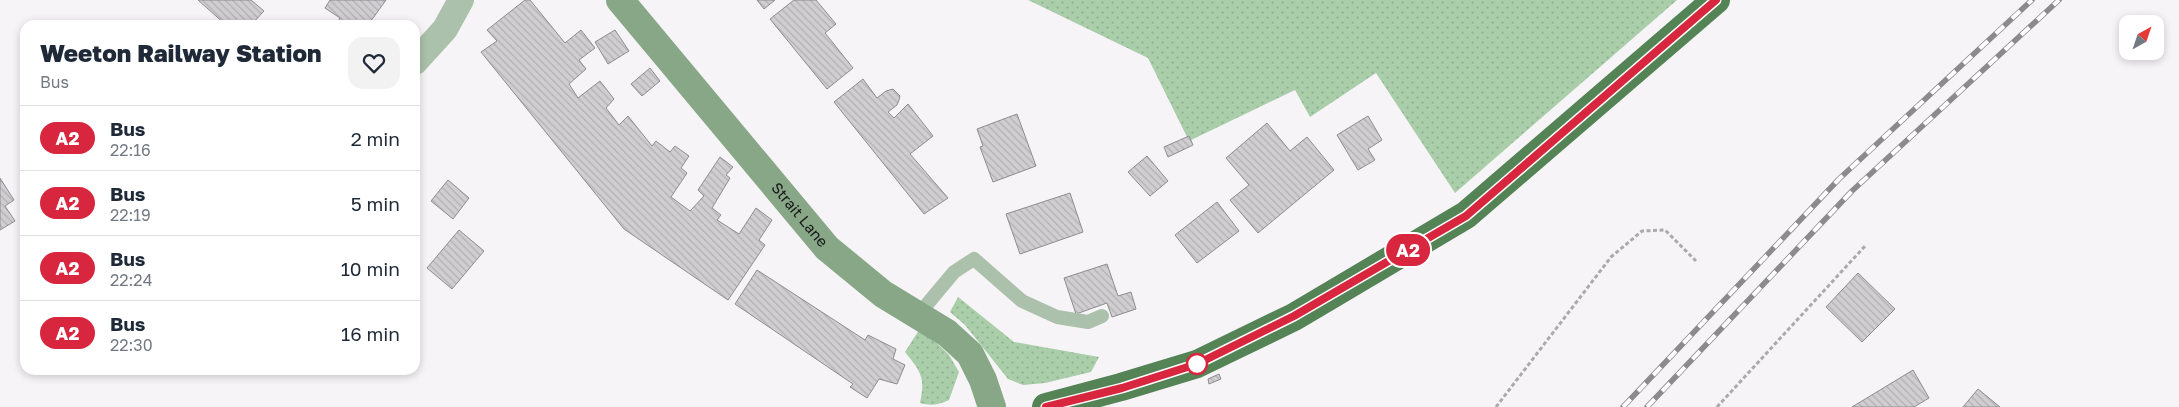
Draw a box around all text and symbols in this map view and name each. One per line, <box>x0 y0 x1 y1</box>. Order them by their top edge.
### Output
north arrow <box>2119 15 2164 60</box>
map controls <box>2119 15 2164 60</box>
button: heart <box>348 37 400 89</box>
text: Weeton Railway Station <box>40 38 322 67</box>
text: Bus <box>40 72 69 92</box>
text: Bus <box>110 117 145 140</box>
text: A2 <box>56 127 79 149</box>
text: 2 min <box>351 127 400 150</box>
text: 22:16 <box>110 140 151 160</box>
street label: Strait Lane <box>768 178 832 250</box>
text: Bus <box>110 182 145 205</box>
text: A2 <box>56 192 79 214</box>
text: 5 min <box>351 192 400 215</box>
text: 22:19 <box>110 205 151 225</box>
line badge: A2 <box>1386 234 1430 266</box>
text: A2 <box>1396 239 1420 261</box>
text: Bus <box>110 247 145 270</box>
text: A2 <box>56 257 79 279</box>
text: 10 min <box>341 257 400 280</box>
text: 22:24 <box>110 270 152 290</box>
text: Bus <box>110 312 145 335</box>
text: A2 <box>56 322 79 344</box>
text: 16 min <box>341 322 400 345</box>
text: 22:30 <box>110 335 153 355</box>
unlabelled marker <box>1186 353 1208 375</box>

